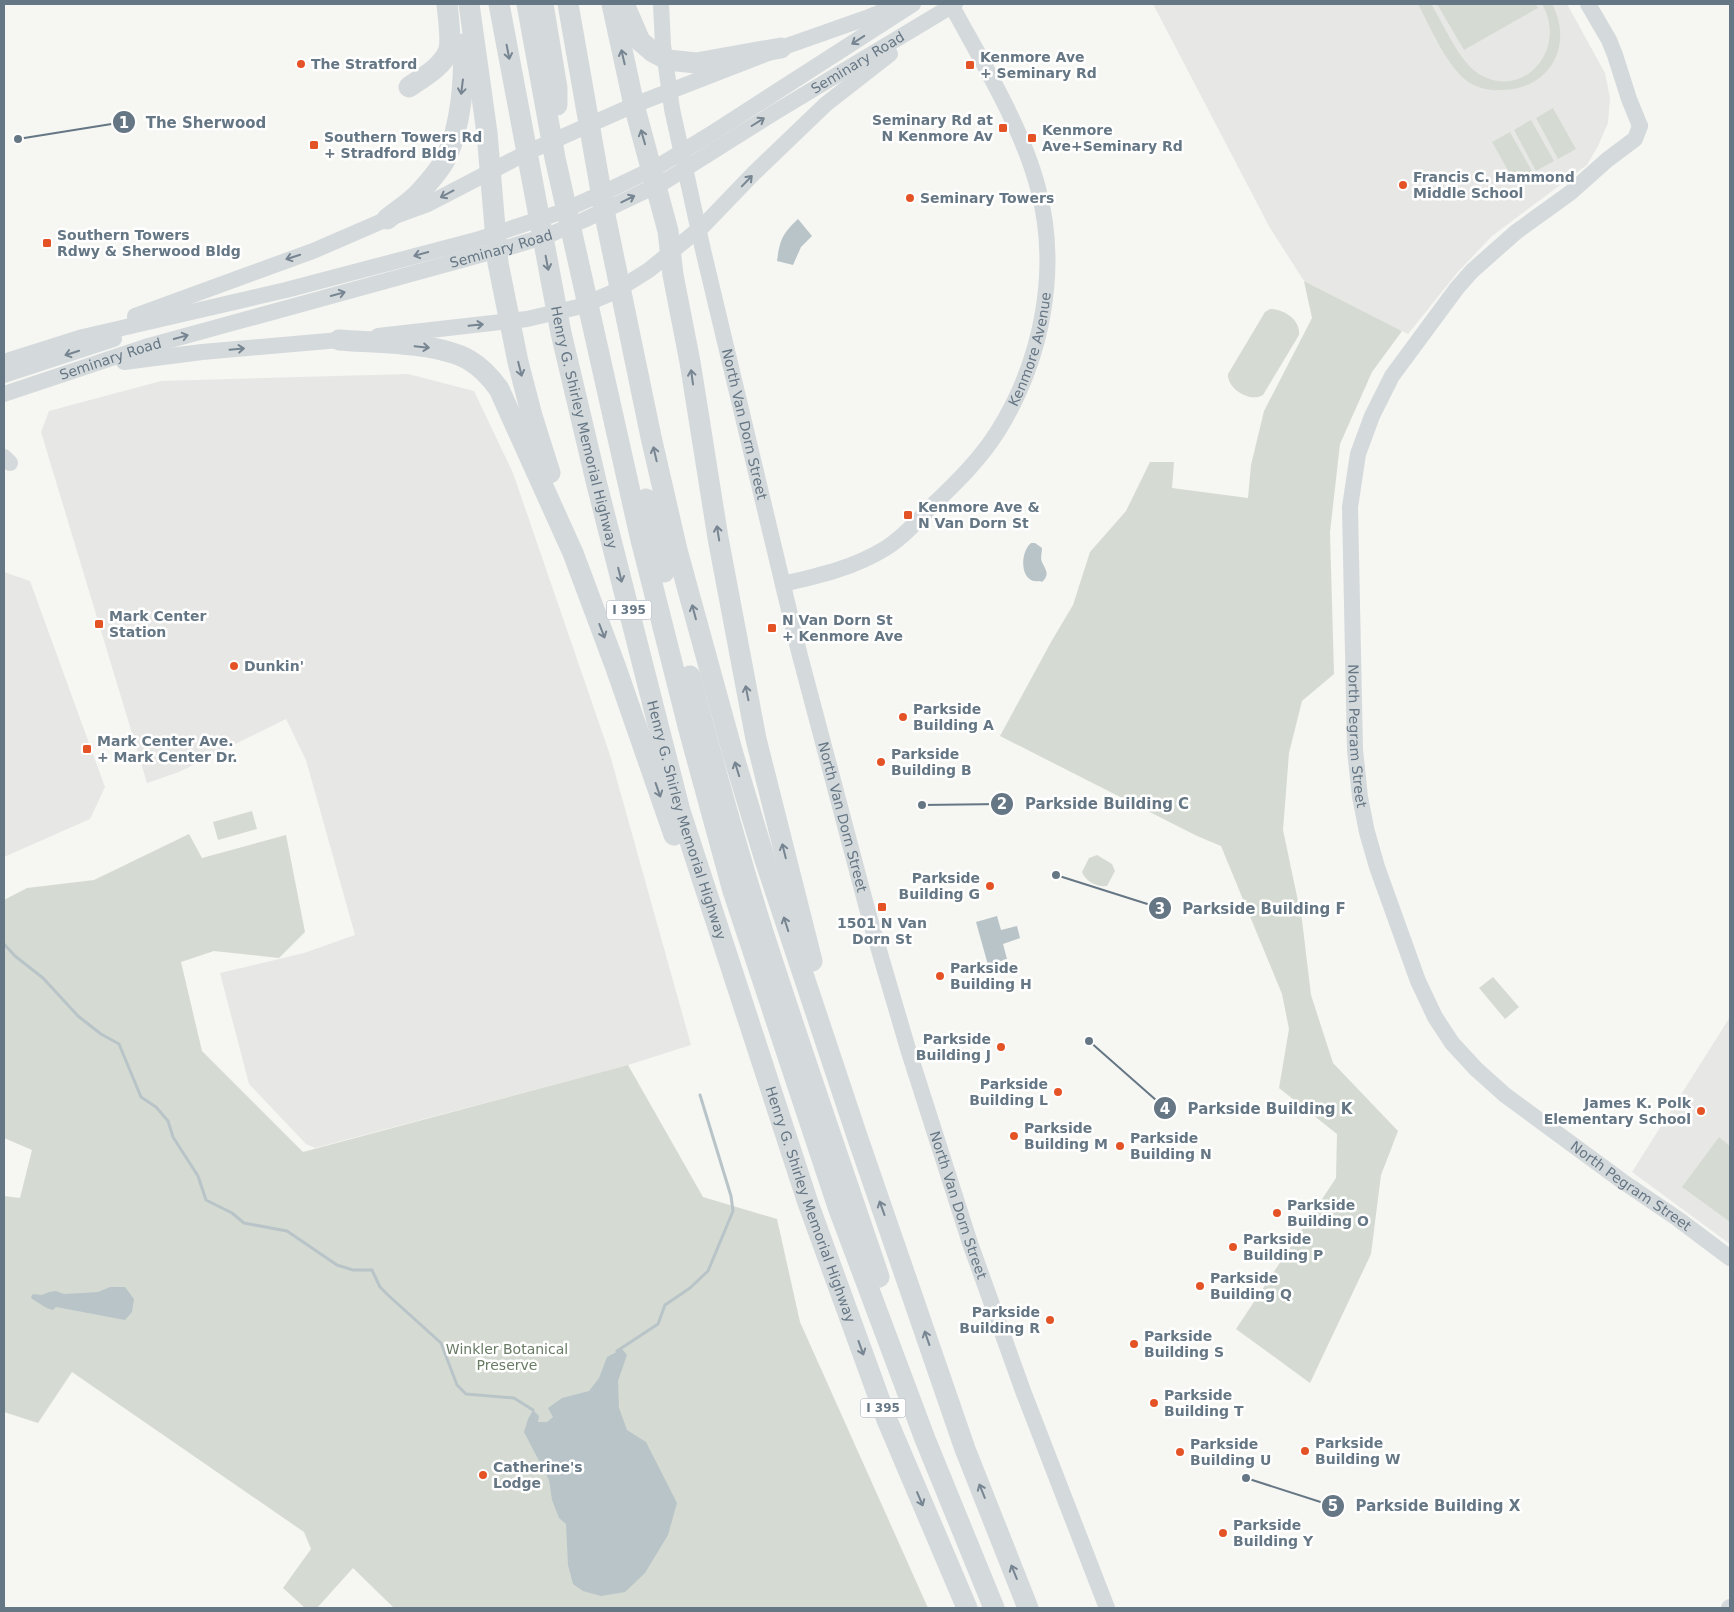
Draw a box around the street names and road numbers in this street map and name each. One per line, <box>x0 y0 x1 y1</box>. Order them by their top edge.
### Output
street label: Seminary Road <box>808 28 907 97</box>
street label: Seminary Road <box>448 226 554 271</box>
street label: Kenmore Avenue <box>1005 291 1054 409</box>
street label: Henry G. Shirley Memorial Highway <box>548 305 621 550</box>
street label: Seminary Road <box>57 335 163 383</box>
street label: North Van Dorn Street <box>719 347 770 502</box>
road number: I 395 <box>606 600 652 620</box>
street label: North Pegram Street <box>1345 664 1370 810</box>
street label: Henry G. Shirley Memorial Highway <box>644 699 730 942</box>
street label: North Van Dorn Street <box>815 740 870 894</box>
street label: Henry G. Shirley Memorial Highway <box>762 1084 859 1325</box>
street label: North Van Dorn Street <box>927 1129 990 1282</box>
street label: North Pegram Street <box>1567 1138 1695 1234</box>
road number: I 395 <box>860 1399 906 1418</box>

